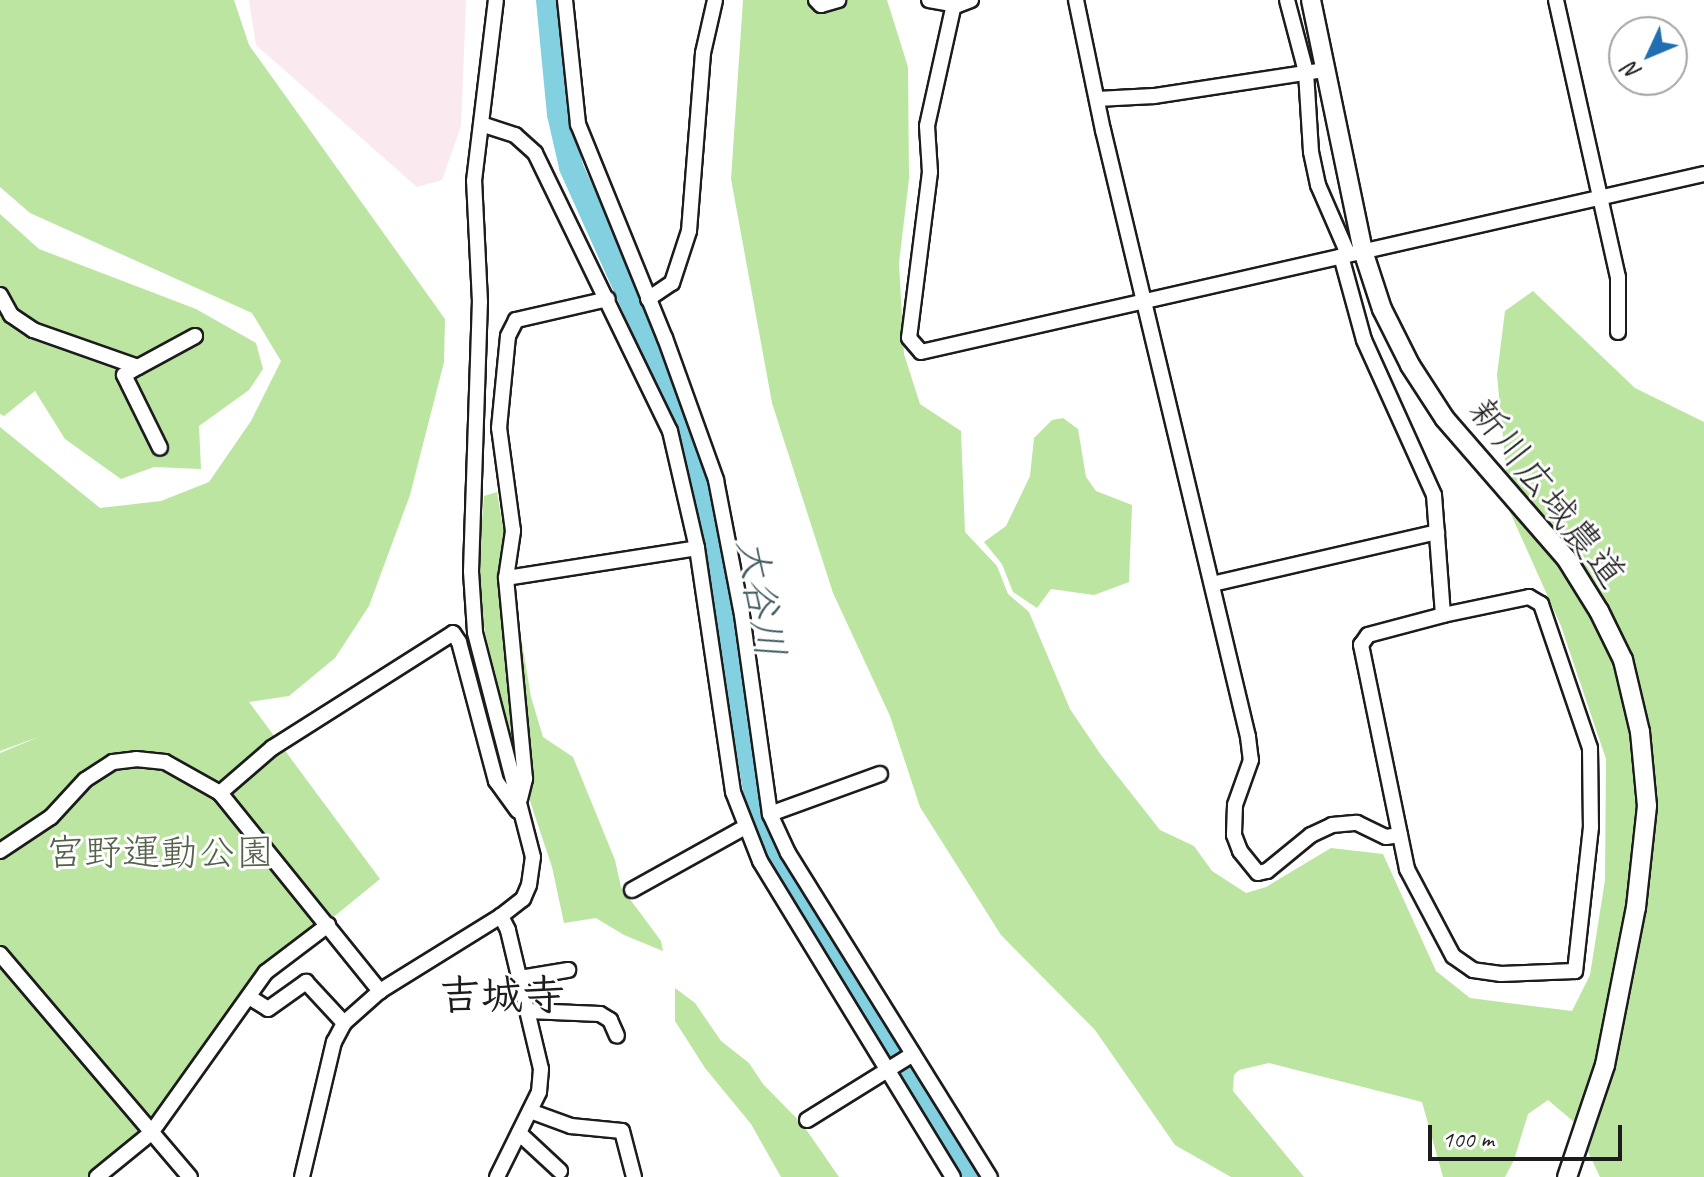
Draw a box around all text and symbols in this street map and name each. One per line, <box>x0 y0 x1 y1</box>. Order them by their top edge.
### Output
north arrow <box>1608 16 1688 96</box>
text: N <box>1617 57 1647 86</box>
street label: 新川広域農道 <box>1459 389 1635 597</box>
water label: 大谷川 <box>727 535 795 661</box>
park label: 宮野運動公園 <box>46 830 274 876</box>
district label: 吉城寺 <box>439 971 565 1021</box>
scale bar <box>1432 1109 1626 1159</box>
text: 100 m <box>1442 1124 1494 1154</box>

